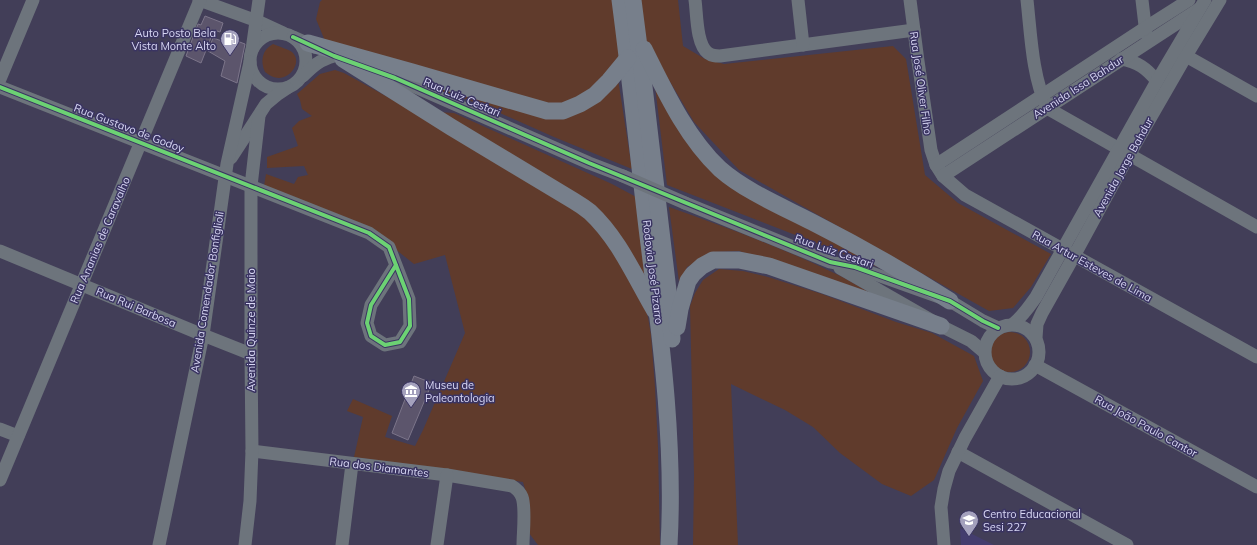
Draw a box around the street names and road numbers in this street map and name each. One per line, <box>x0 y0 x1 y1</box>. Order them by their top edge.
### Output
street label: Rua José Oliver Filho <box>907 30 935 136</box>
street label: Avenida Issa Bahdur <box>1030 52 1126 122</box>
street label: Rua Luiz Cestari <box>421 74 503 120</box>
street label: Rua Gustavo de Godoy <box>72 101 186 156</box>
street label: Avenida Jorge Bahdur <box>1090 115 1156 219</box>
street label: Rua Ananias de Caravalho <box>67 175 133 305</box>
street label: Avenida Comendador Bonfiglioli <box>187 210 227 374</box>
street label: Rodovia José Pizarro <box>640 219 666 325</box>
street label: Rua Artur Esteves de Lima <box>1030 227 1154 305</box>
street label: Rua Luiz Cestari <box>793 231 875 271</box>
street label: Avenida Quinze de Maio <box>244 268 258 392</box>
street label: Rua Rui Barbosa <box>94 284 178 330</box>
street label: Rua João Paulo Cantor <box>1092 392 1200 460</box>
street label: Rua dos Diamantes <box>329 454 429 480</box>

